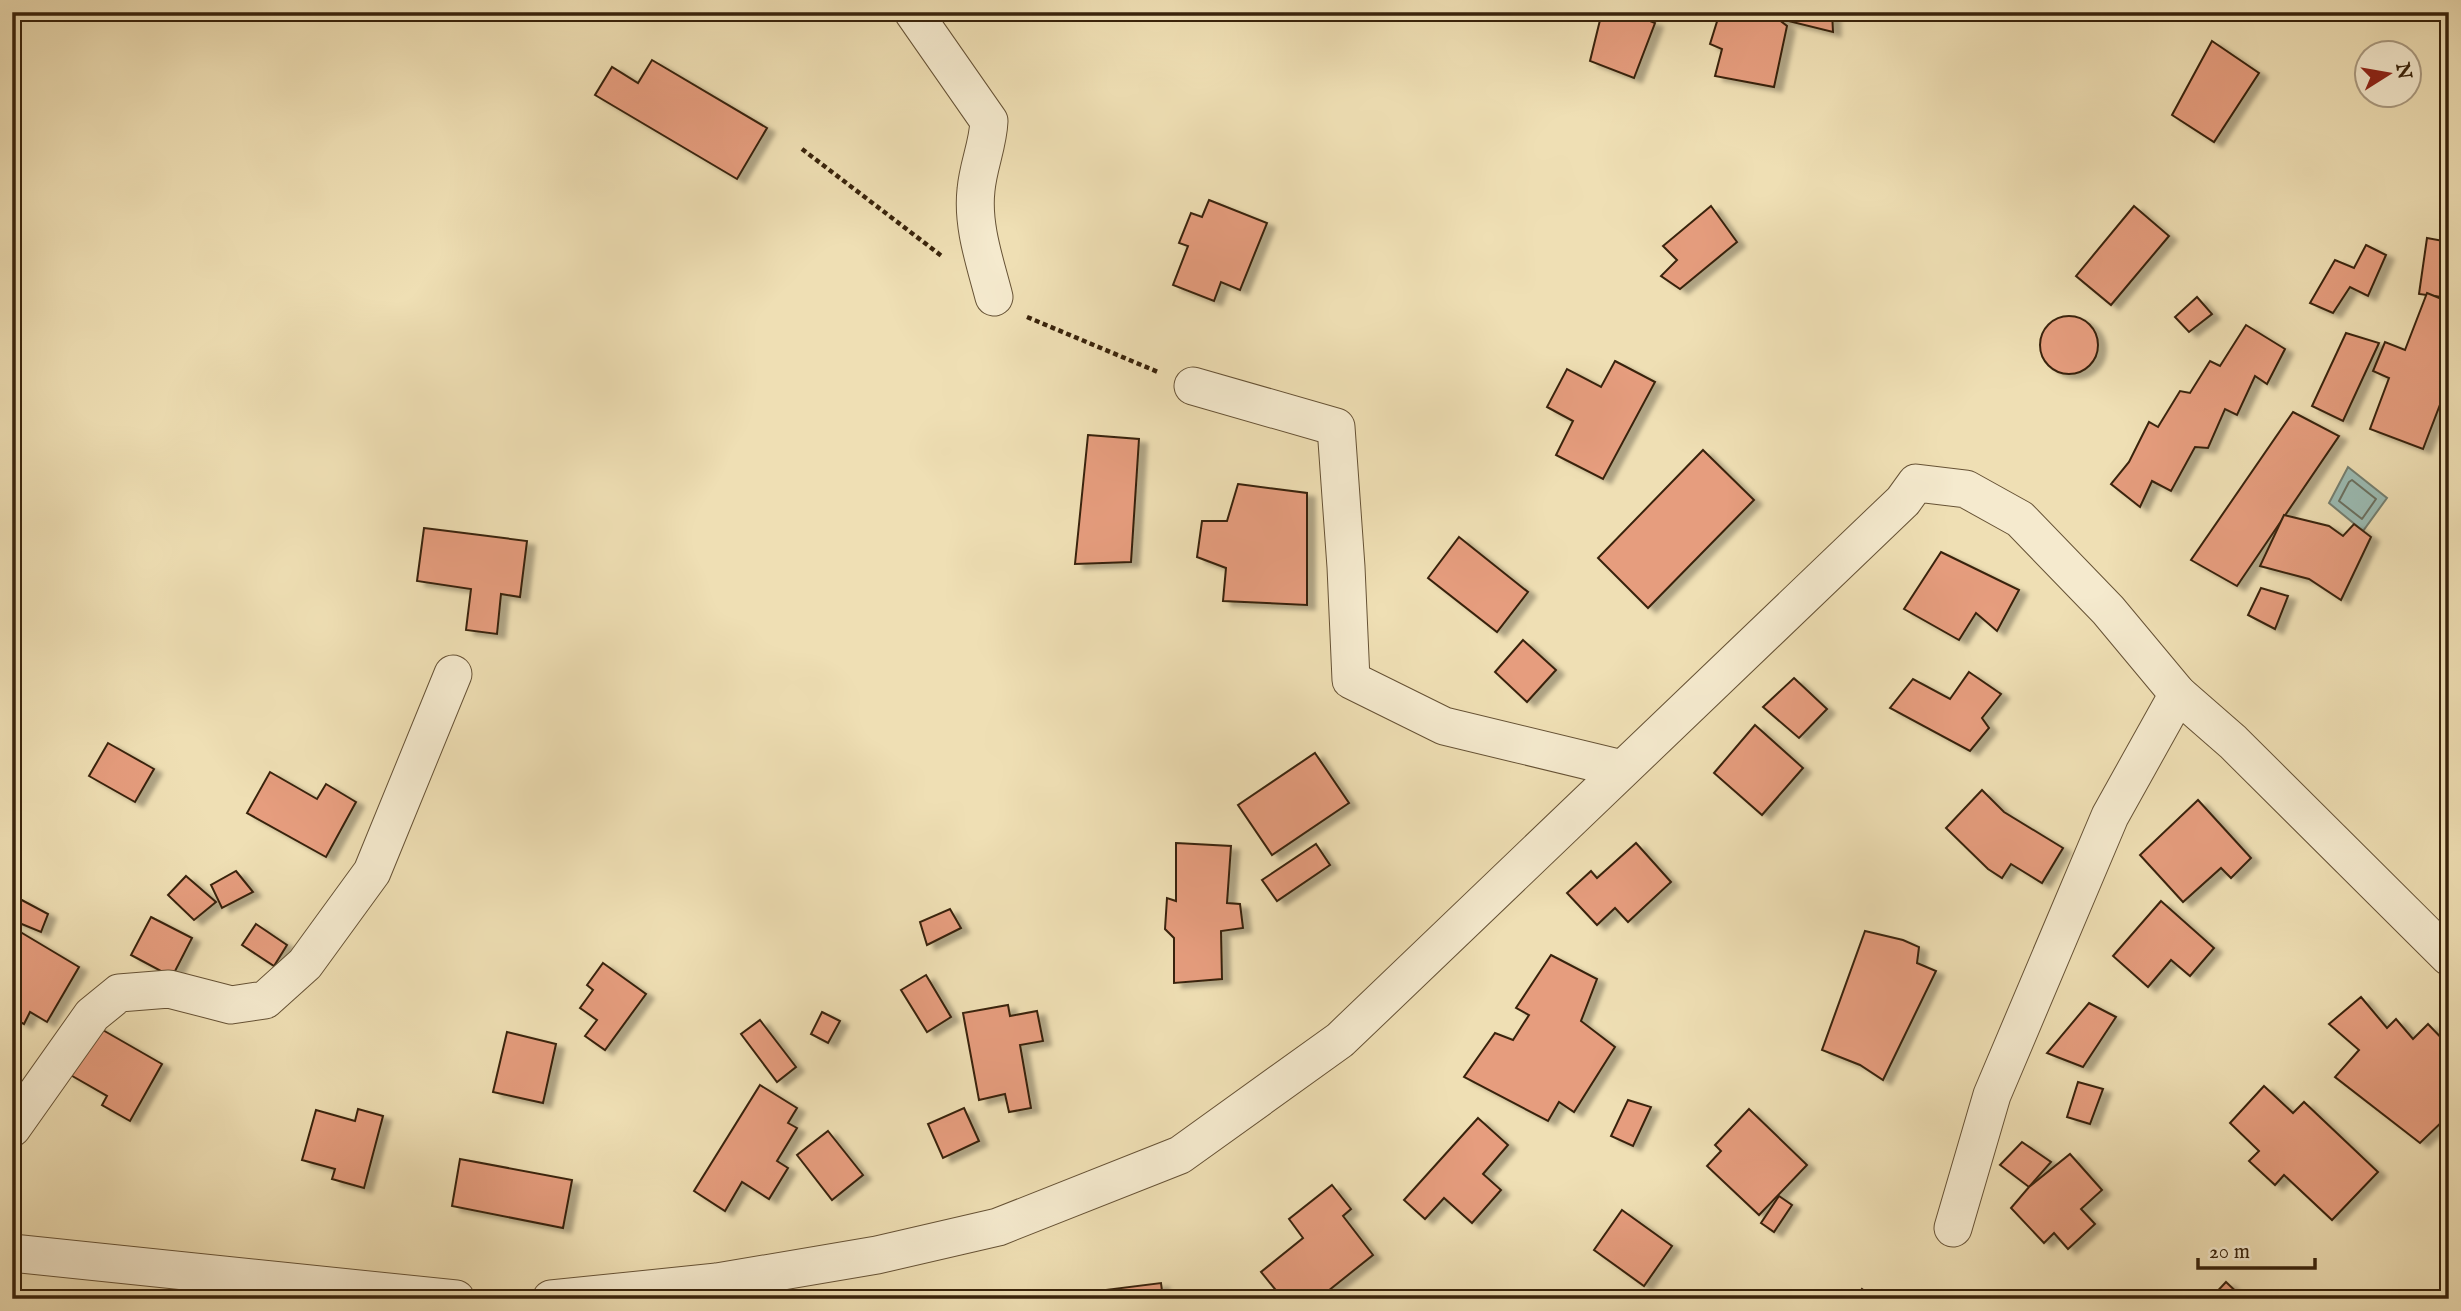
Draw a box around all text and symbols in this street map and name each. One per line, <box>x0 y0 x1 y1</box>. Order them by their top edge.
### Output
north arrow <box>2352 38 2422 108</box>
text: N <box>2389 60 2416 82</box>
scale bar <box>2198 1227 2316 1271</box>
text: 20 m <box>2209 1239 2250 1266</box>

